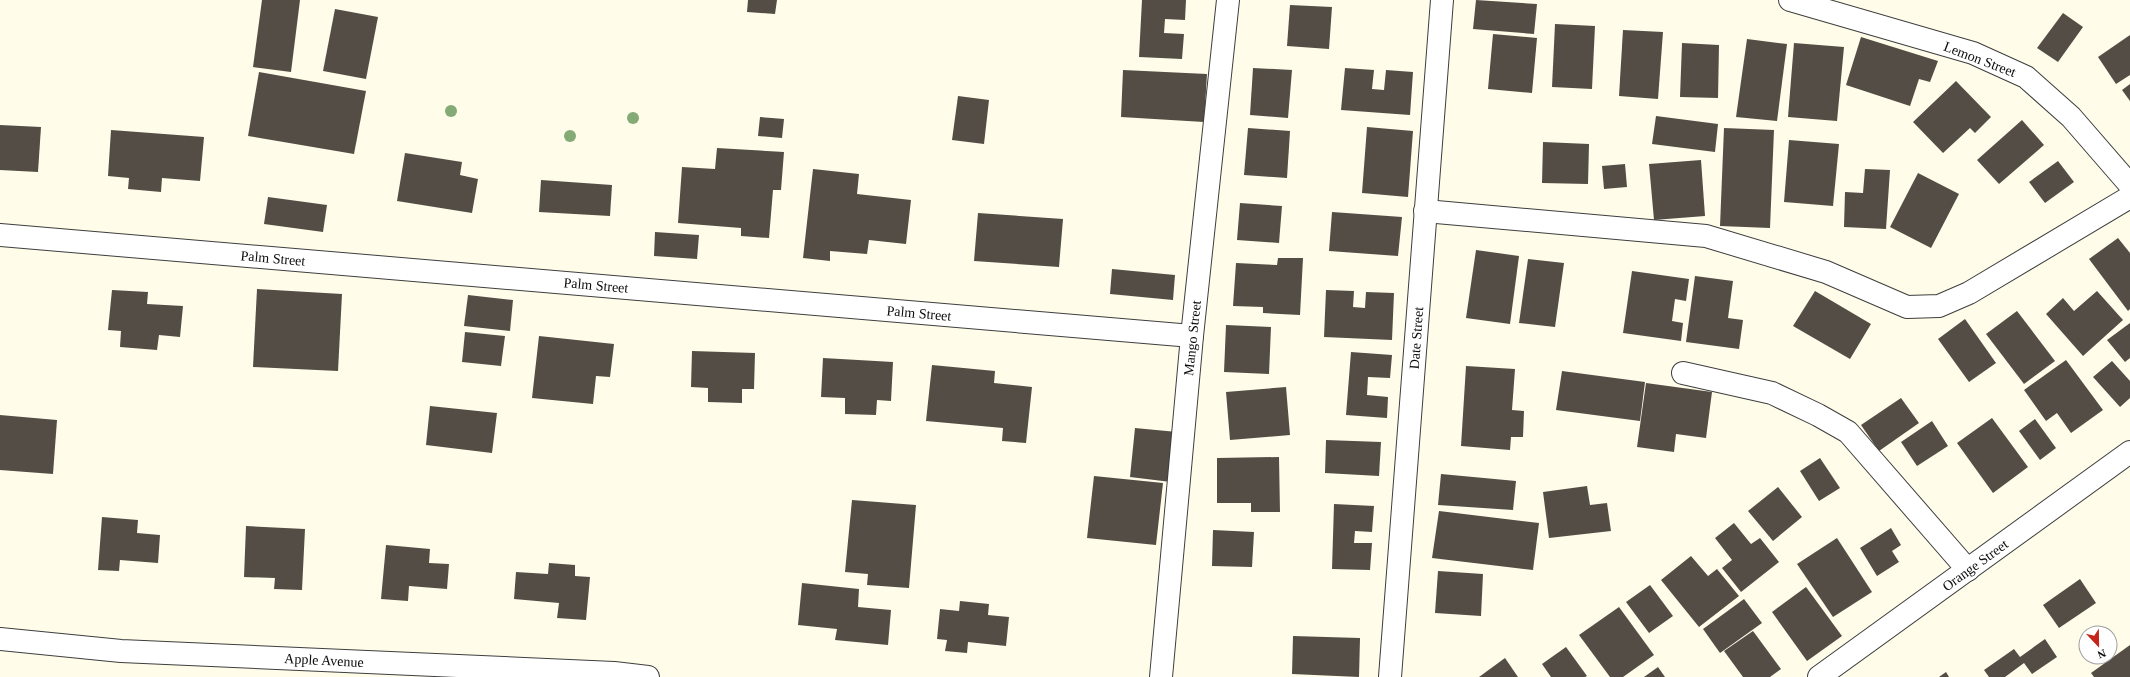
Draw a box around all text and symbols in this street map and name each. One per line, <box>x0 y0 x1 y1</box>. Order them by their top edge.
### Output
street label: Lemon Street <box>1942 39 2018 80</box>
street label: Palm Street <box>240 248 306 269</box>
street label: Palm Street <box>563 275 629 296</box>
street label: Mango Street <box>1181 299 1204 377</box>
street label: Palm Street <box>886 303 952 324</box>
street label: Date Street <box>1407 306 1426 370</box>
street label: Orange Street <box>1940 537 2011 594</box>
north arrow <box>2078 625 2118 665</box>
text: N <box>2096 647 2108 661</box>
street label: Apple Avenue <box>284 651 364 670</box>

